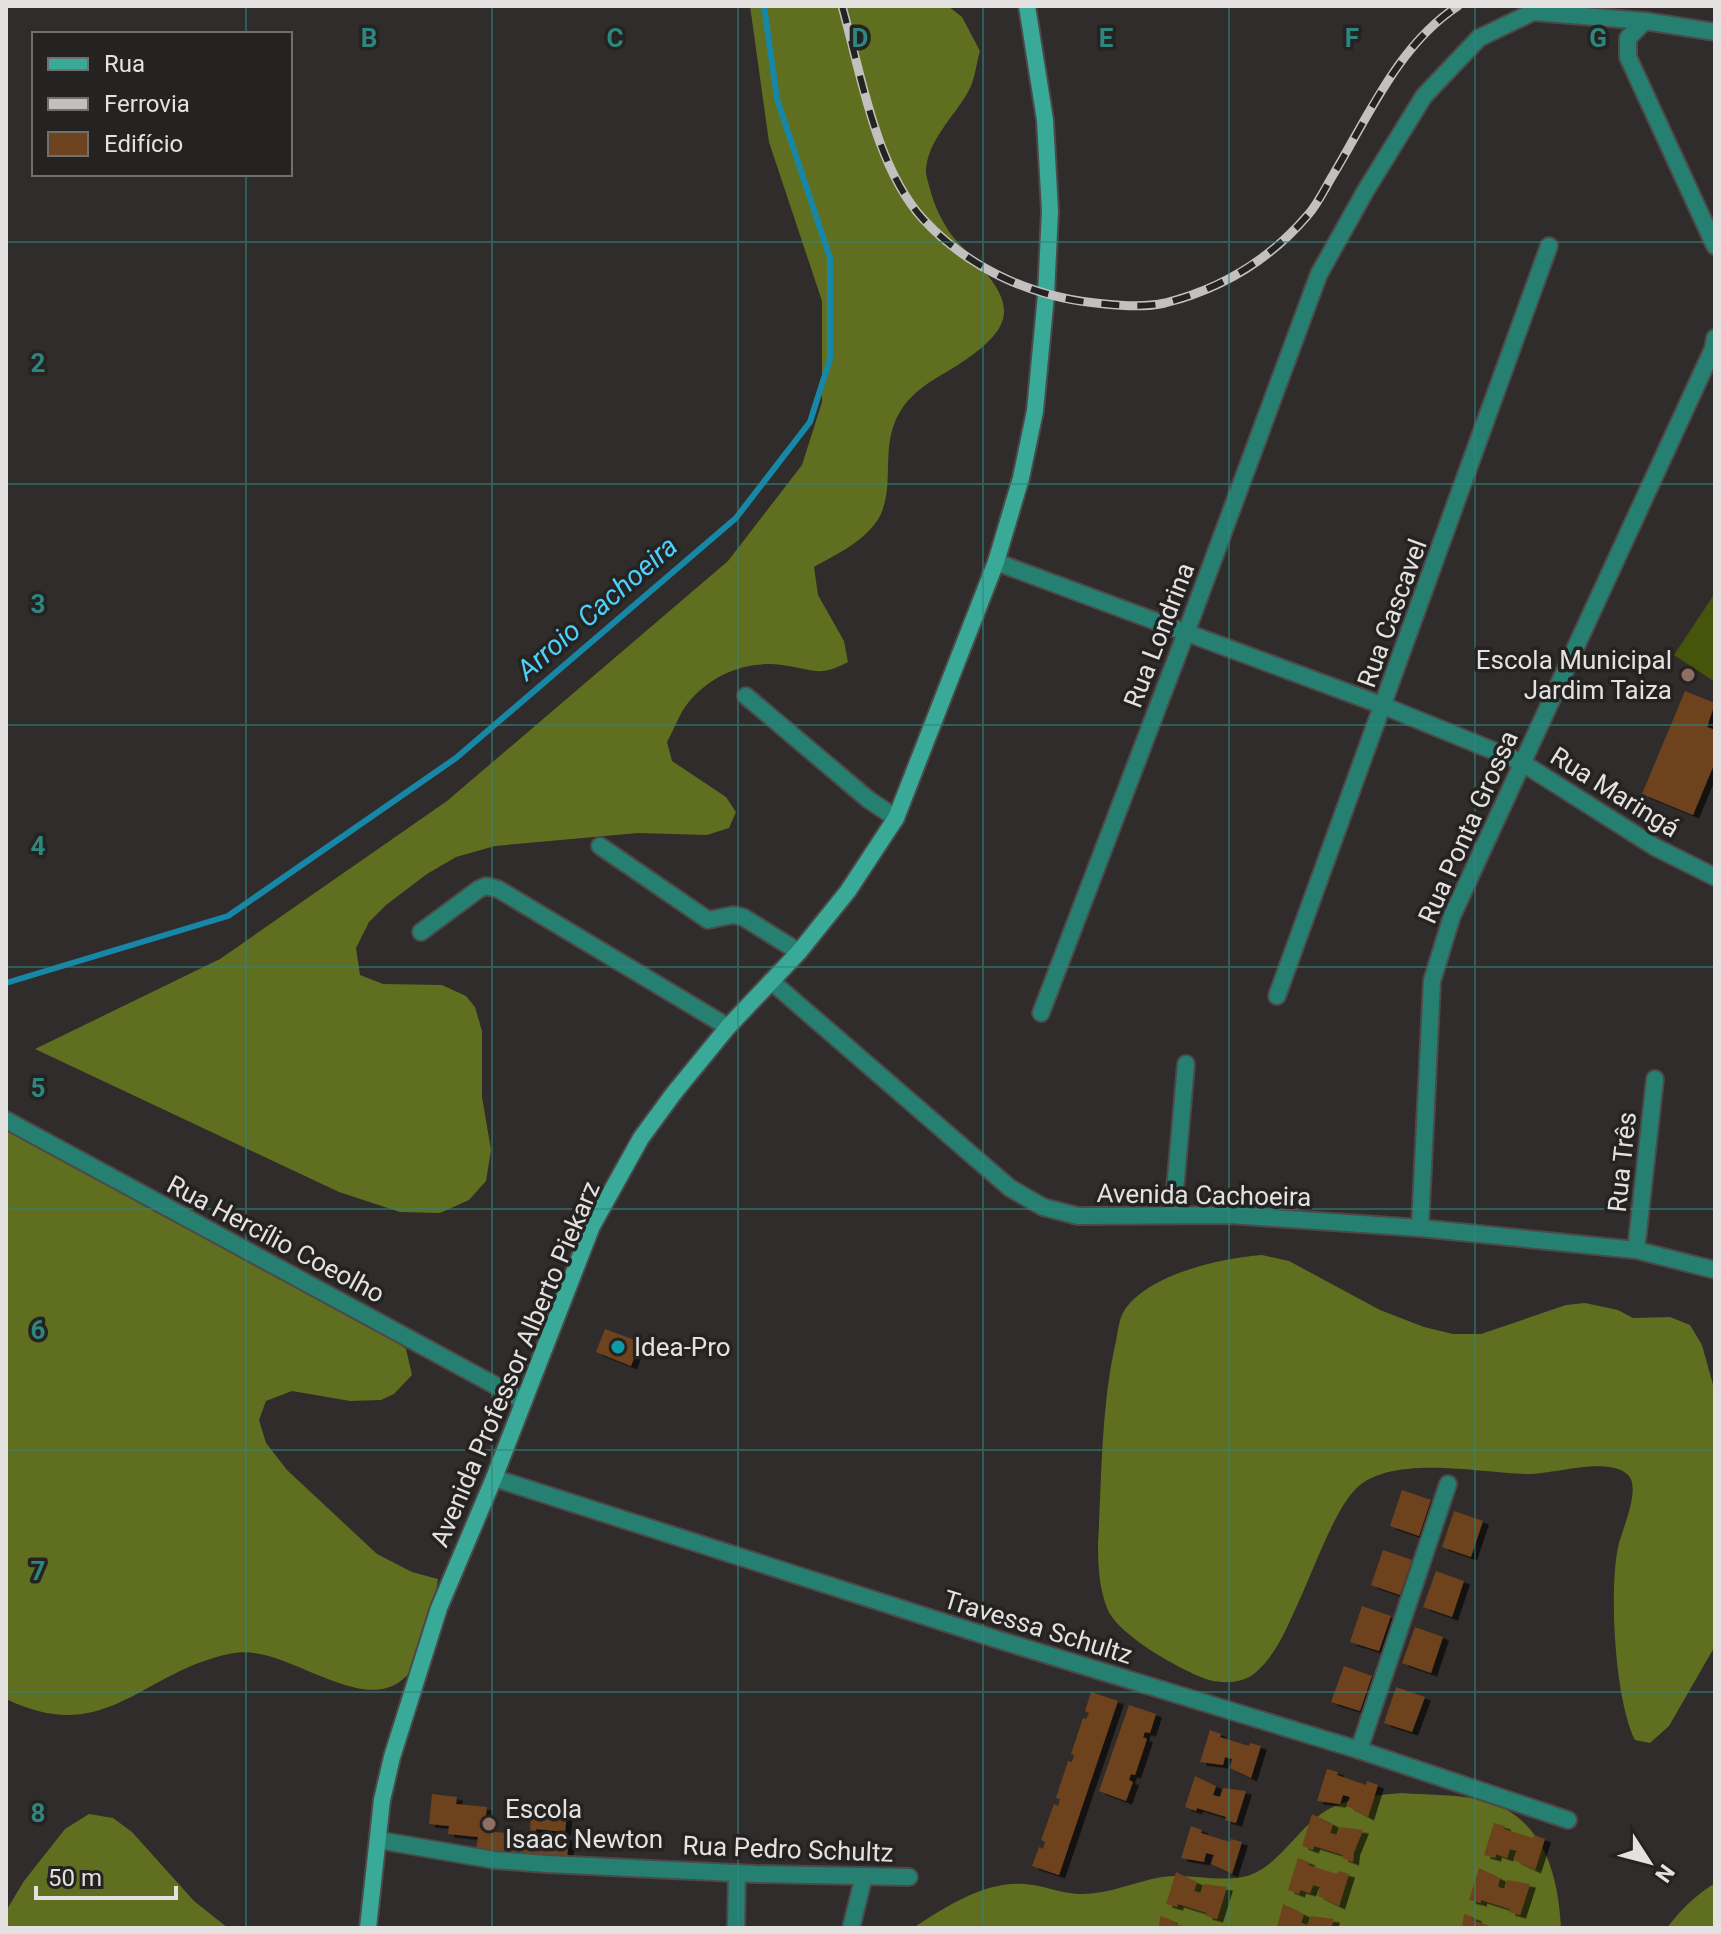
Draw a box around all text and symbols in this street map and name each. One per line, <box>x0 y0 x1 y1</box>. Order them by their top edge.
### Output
text: B <box>361 23 377 53</box>
text: C <box>606 23 624 53</box>
text: D <box>852 23 868 53</box>
text: E <box>1099 23 1114 53</box>
text: F <box>1345 23 1359 53</box>
text: G <box>1589 23 1607 53</box>
legend <box>32 32 292 176</box>
text: Rua <box>104 50 145 78</box>
text: Ferrovia <box>104 90 190 118</box>
text: Edifício <box>104 130 183 158</box>
text: 2 <box>31 348 45 378</box>
water label: Arroio Cachoeira <box>508 529 684 688</box>
street label: Rua Cascavel <box>1351 535 1433 691</box>
street label: Rua Londrina <box>1118 558 1200 712</box>
text: 3 <box>31 589 45 619</box>
place label: Escola Municipal Jardim Taiza <box>1476 645 1672 705</box>
marker: Escola Municipal Jardim Taiza <box>1679 666 1697 684</box>
street label: Rua Ponta Grossa <box>1412 726 1524 928</box>
street label: Rua Maringá <box>1545 741 1685 843</box>
text: 4 <box>31 831 46 861</box>
text: 5 <box>31 1073 45 1103</box>
street label: Rua Três <box>1602 1110 1642 1214</box>
street label: Rua Hercílio Coeolho <box>162 1169 390 1309</box>
street label: Avenida Professor Alberto Piekarz <box>424 1177 606 1551</box>
street label: Avenida Cachoeira <box>1096 1178 1312 1212</box>
text: 6 <box>31 1315 46 1345</box>
place label: Idea-Pro <box>634 1332 731 1362</box>
marker: Idea-Pro <box>609 1338 627 1356</box>
text: 7 <box>31 1556 45 1586</box>
street label: Travessa Schultz <box>940 1584 1136 1670</box>
place label: Escola Isaac Newton <box>505 1794 663 1854</box>
text: 8 <box>31 1798 45 1828</box>
marker: Escola Isaac Newton <box>480 1815 498 1833</box>
north arrow <box>1609 1822 1689 1902</box>
street label: Rua Pedro Schultz <box>682 1830 894 1868</box>
scale bar <box>36 1850 176 1900</box>
text: N <box>1650 1860 1679 1887</box>
text: 50 m <box>48 1864 102 1892</box>

